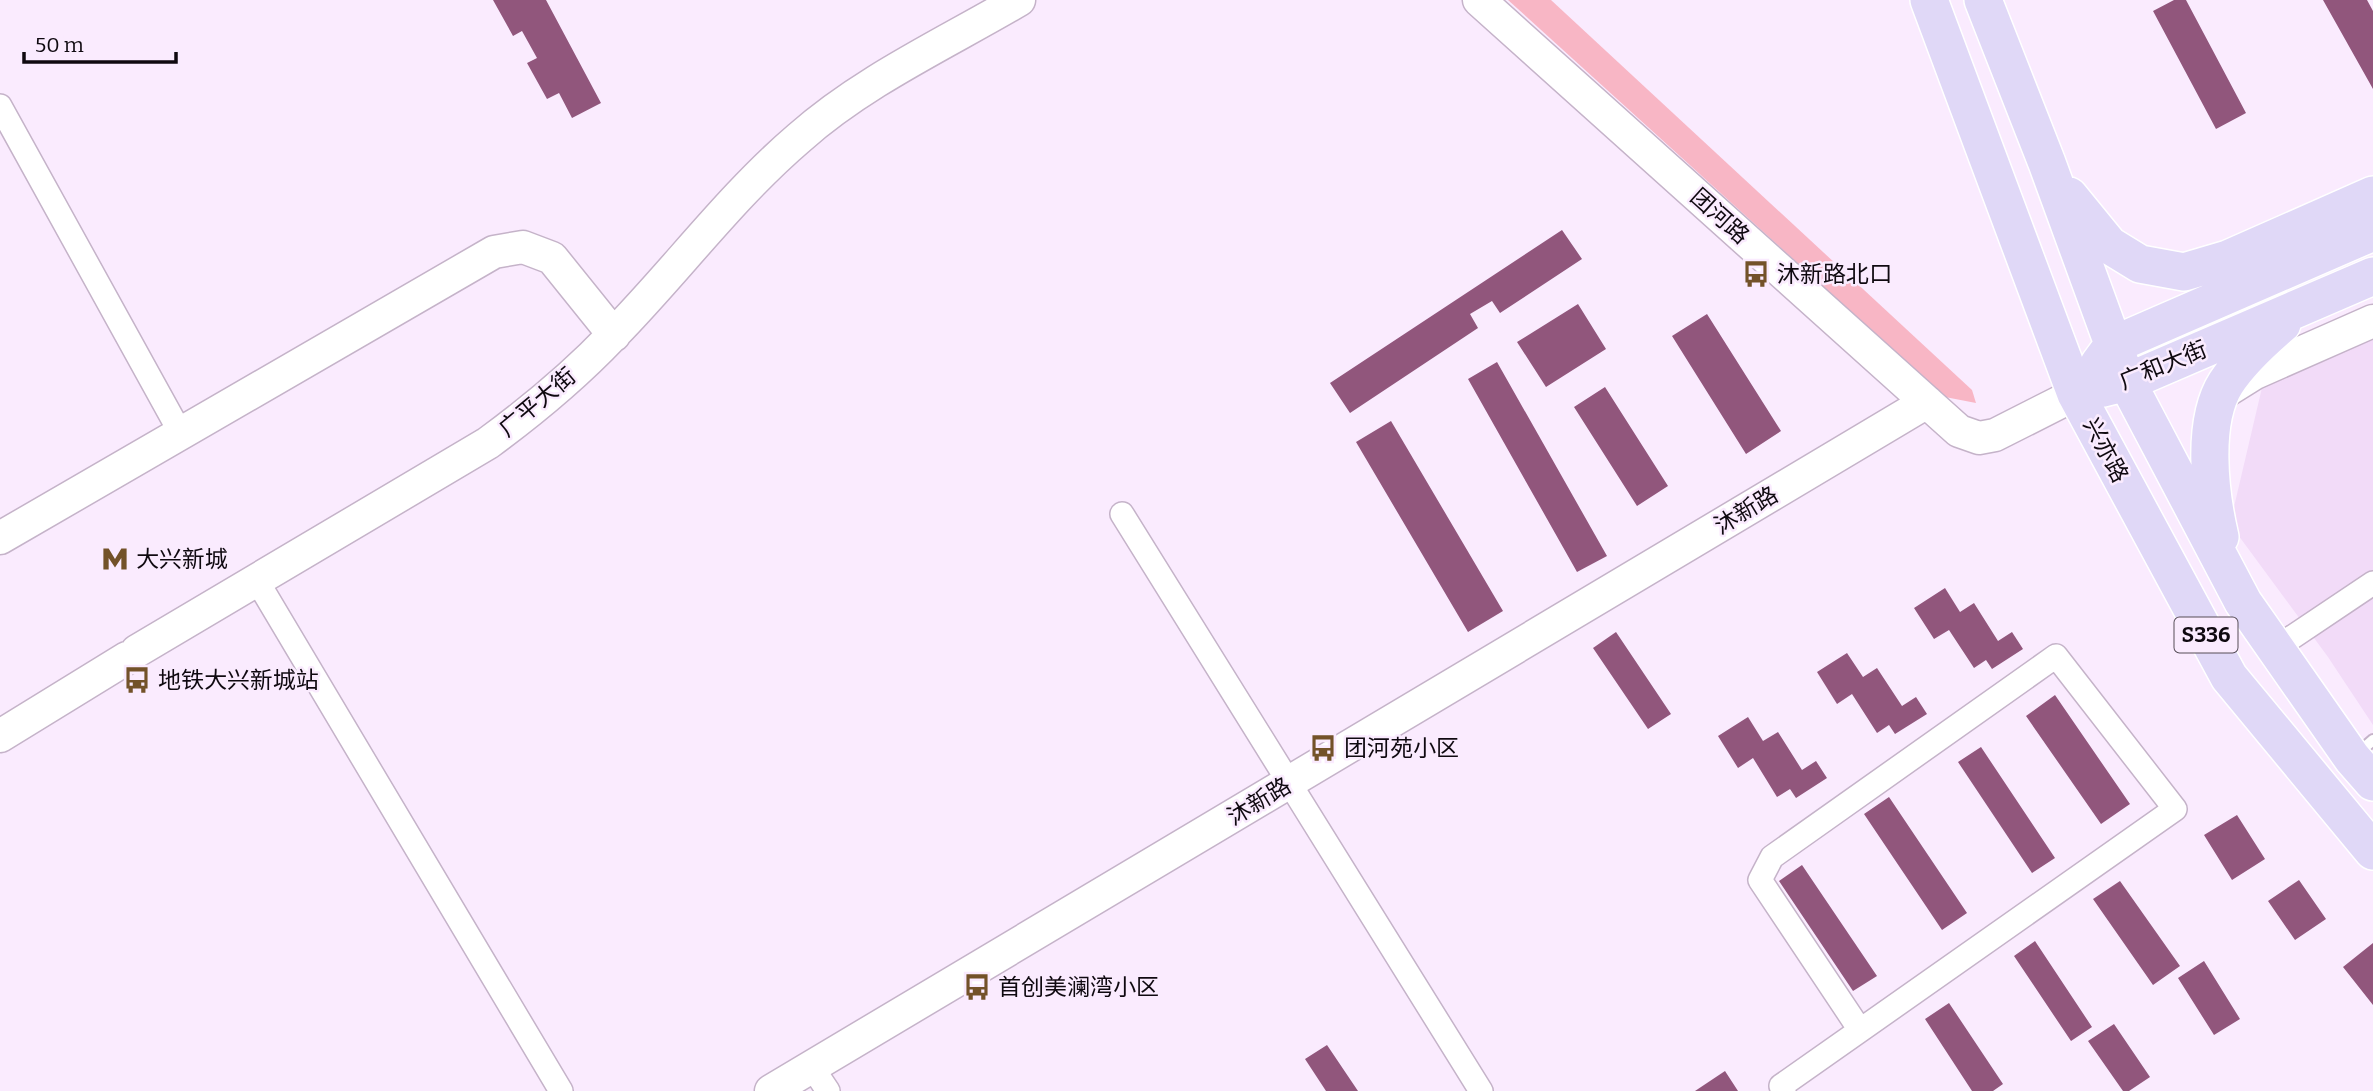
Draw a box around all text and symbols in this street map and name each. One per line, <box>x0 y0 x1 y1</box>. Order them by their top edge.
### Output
scale bar <box>24 21 177 65</box>
text: 50 m <box>35 32 84 58</box>
street label: 团河路 <box>1685 183 1755 249</box>
bus stop icon: 沐新路北口 <box>1741 259 1771 289</box>
place label: 沐新路北口 <box>1777 260 1892 288</box>
street label: 广和大街 <box>2115 335 2211 395</box>
street label: 广平大街 <box>493 362 581 442</box>
street label: 兴亦路 <box>2077 413 2135 487</box>
street label: 沐新路 <box>1709 480 1783 540</box>
metro station icon: 大兴新城 <box>100 544 130 574</box>
place label: 大兴新城 <box>136 545 228 573</box>
road number: S336 <box>2174 618 2238 652</box>
bus stop icon: 地铁大兴新城站 <box>122 665 152 695</box>
place label: 地铁大兴新城站 <box>158 666 319 694</box>
bus stop icon: 团河苑小区 <box>1308 733 1338 763</box>
place label: 团河苑小区 <box>1344 734 1459 762</box>
street label: 沐新路 <box>1222 771 1296 831</box>
bus stop icon: 首创美澜湾小区 <box>962 972 992 1002</box>
place label: 首创美澜湾小区 <box>998 973 1159 1001</box>

